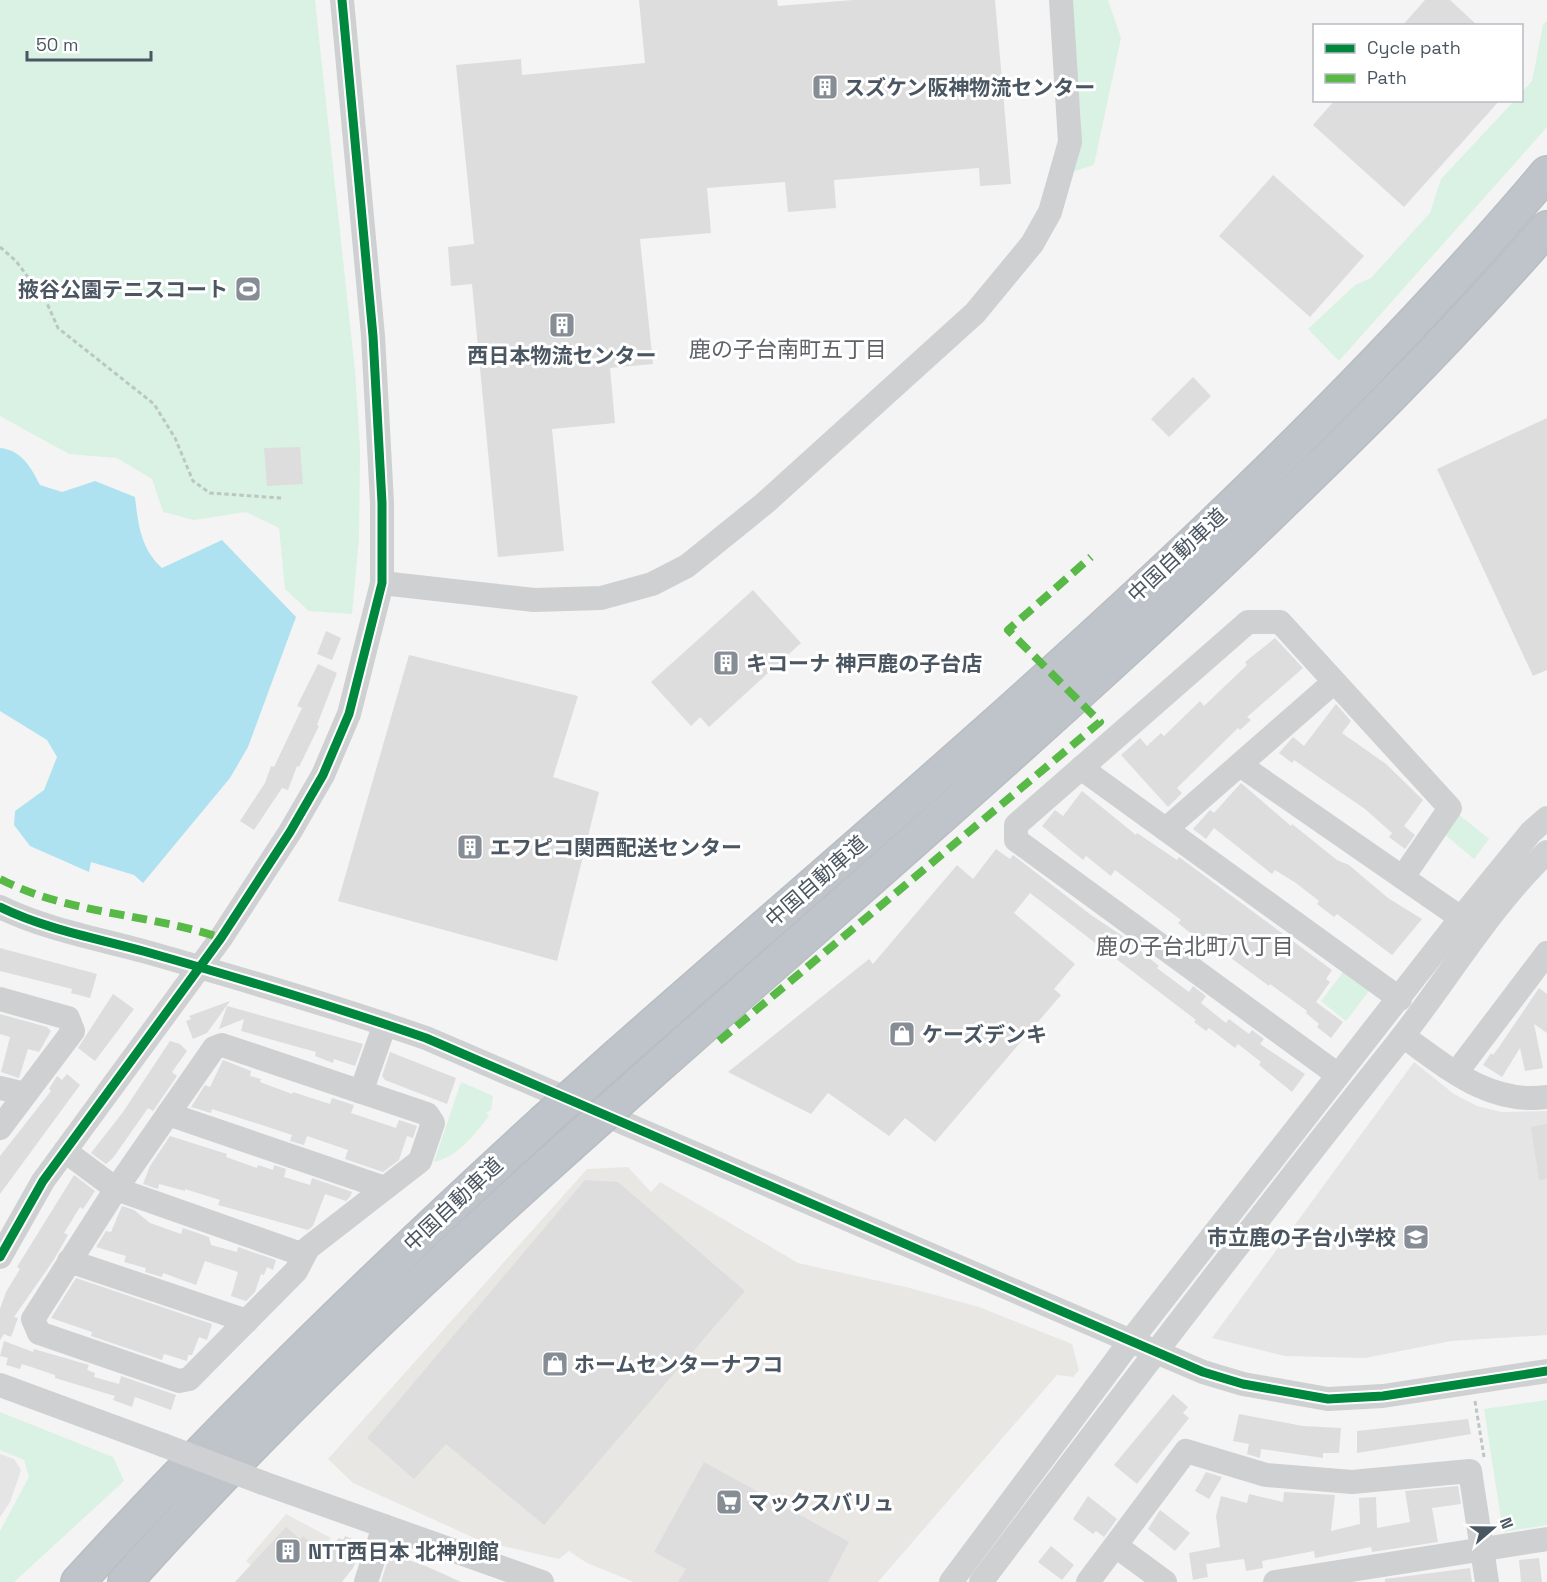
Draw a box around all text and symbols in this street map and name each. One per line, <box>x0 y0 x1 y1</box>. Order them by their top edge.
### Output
scale bar <box>27 24 152 62</box>
legend <box>1313 24 1523 102</box>
text: 50 m <box>36 33 78 56</box>
text: Cycle path <box>1367 36 1461 59</box>
text: Path <box>1367 66 1407 89</box>
building icon: スズケン阪神物流センター <box>810 72 840 102</box>
place label: スズケン阪神物流センター <box>844 74 1095 101</box>
sports icon: 掖谷公園テニスコート <box>233 274 263 304</box>
place label: 掖谷公園テニスコート <box>18 276 228 303</box>
building icon: 西日本物流センター <box>547 310 577 340</box>
district label: 鹿の子台南町五丁目 <box>689 335 887 363</box>
place label: 西日本物流センター <box>468 342 657 369</box>
street label: 中国自動車道 <box>1122 502 1232 608</box>
building icon: キコーナ 神戸鹿の子台店 <box>711 648 741 678</box>
place label: キコーナ 神戸鹿の子台店 <box>746 650 982 677</box>
street label: 中国自動車道 <box>760 829 872 933</box>
building icon: エフピコ関西配送センター <box>455 832 485 862</box>
place label: エフピコ関西配送センター <box>490 834 742 861</box>
district label: 鹿の子台北町八丁目 <box>1096 932 1294 960</box>
shop icon: ケーズデンキ <box>887 1019 917 1049</box>
place label: ケーズデンキ <box>922 1021 1047 1048</box>
street label: 中国自動車道 <box>398 1151 508 1257</box>
school or university icon: 市立鹿の子台小学校 <box>1401 1222 1431 1252</box>
place label: 市立鹿の子台小学校 <box>1207 1224 1396 1251</box>
shop icon: ホームセンターナフコ <box>540 1349 570 1379</box>
place label: ホームセンターナフコ <box>574 1351 783 1378</box>
supermarket icon: マックスバリュ <box>714 1487 744 1517</box>
place label: マックスバリュ <box>748 1489 894 1516</box>
north arrow <box>1463 1498 1523 1558</box>
text: N <box>1495 1514 1518 1532</box>
building icon: NTT西日本 北神別館 <box>273 1536 303 1566</box>
place label: NTT西日本 北神別館 <box>308 1538 499 1565</box>

